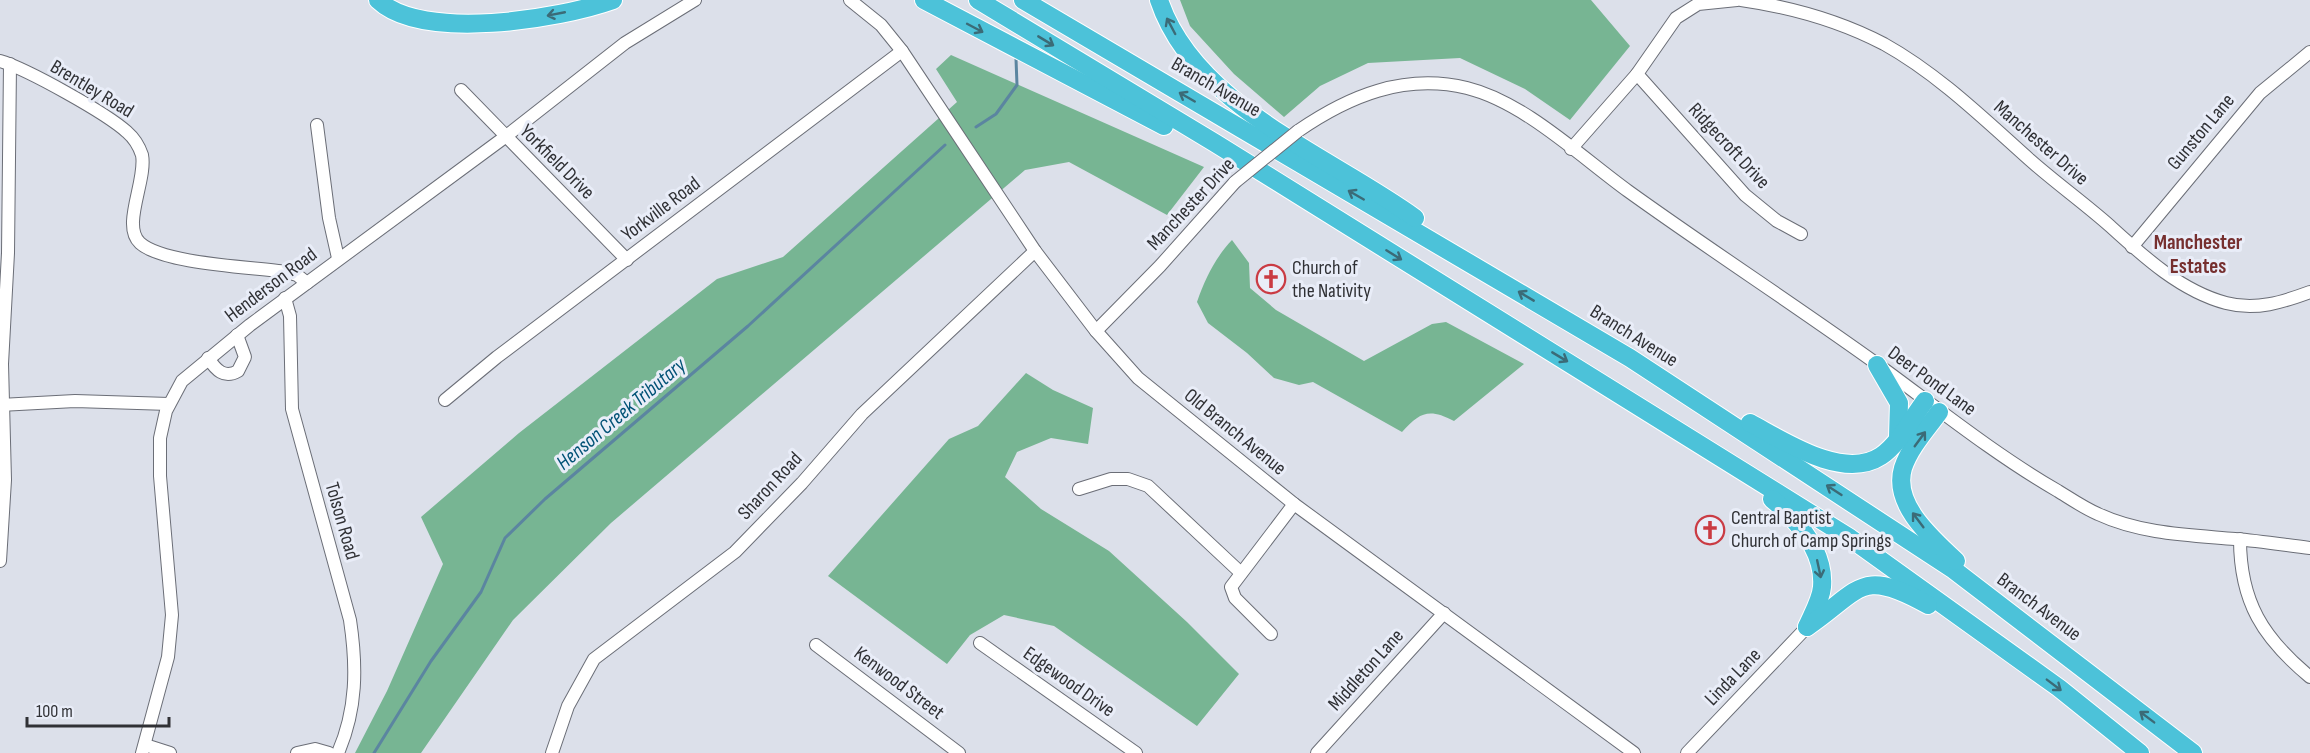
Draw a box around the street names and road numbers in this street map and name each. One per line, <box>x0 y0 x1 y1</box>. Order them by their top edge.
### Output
street label: Branch Avenue <box>1167 52 1265 122</box>
street label: Brentley Road <box>46 55 138 123</box>
street label: Gunston Lane <box>2162 89 2240 175</box>
street label: Manchester Drive <box>1989 95 2093 191</box>
street label: Ridgecroft Drive <box>1683 98 1775 194</box>
street label: Yorkfield Drive <box>515 120 599 204</box>
street label: Manchester Drive <box>1142 153 1240 255</box>
street label: Yorkville Road <box>617 172 705 246</box>
street label: Henderson Road <box>220 243 322 327</box>
street label: Branch Avenue <box>1586 300 1682 372</box>
street label: Deer Pond Lane <box>1883 341 1981 421</box>
street label: Old Branch Avenue <box>1179 384 1291 480</box>
street label: Sharon Road <box>733 447 807 525</box>
street label: Tolson Road <box>320 480 364 562</box>
street label: Branch Avenue <box>1992 568 2086 646</box>
street label: Middleton Lane <box>1323 624 1409 716</box>
street label: Kenwood Street <box>849 641 949 725</box>
street label: Edgewood Drive <box>1018 642 1120 722</box>
street label: Linda Lane <box>1700 643 1766 711</box>

